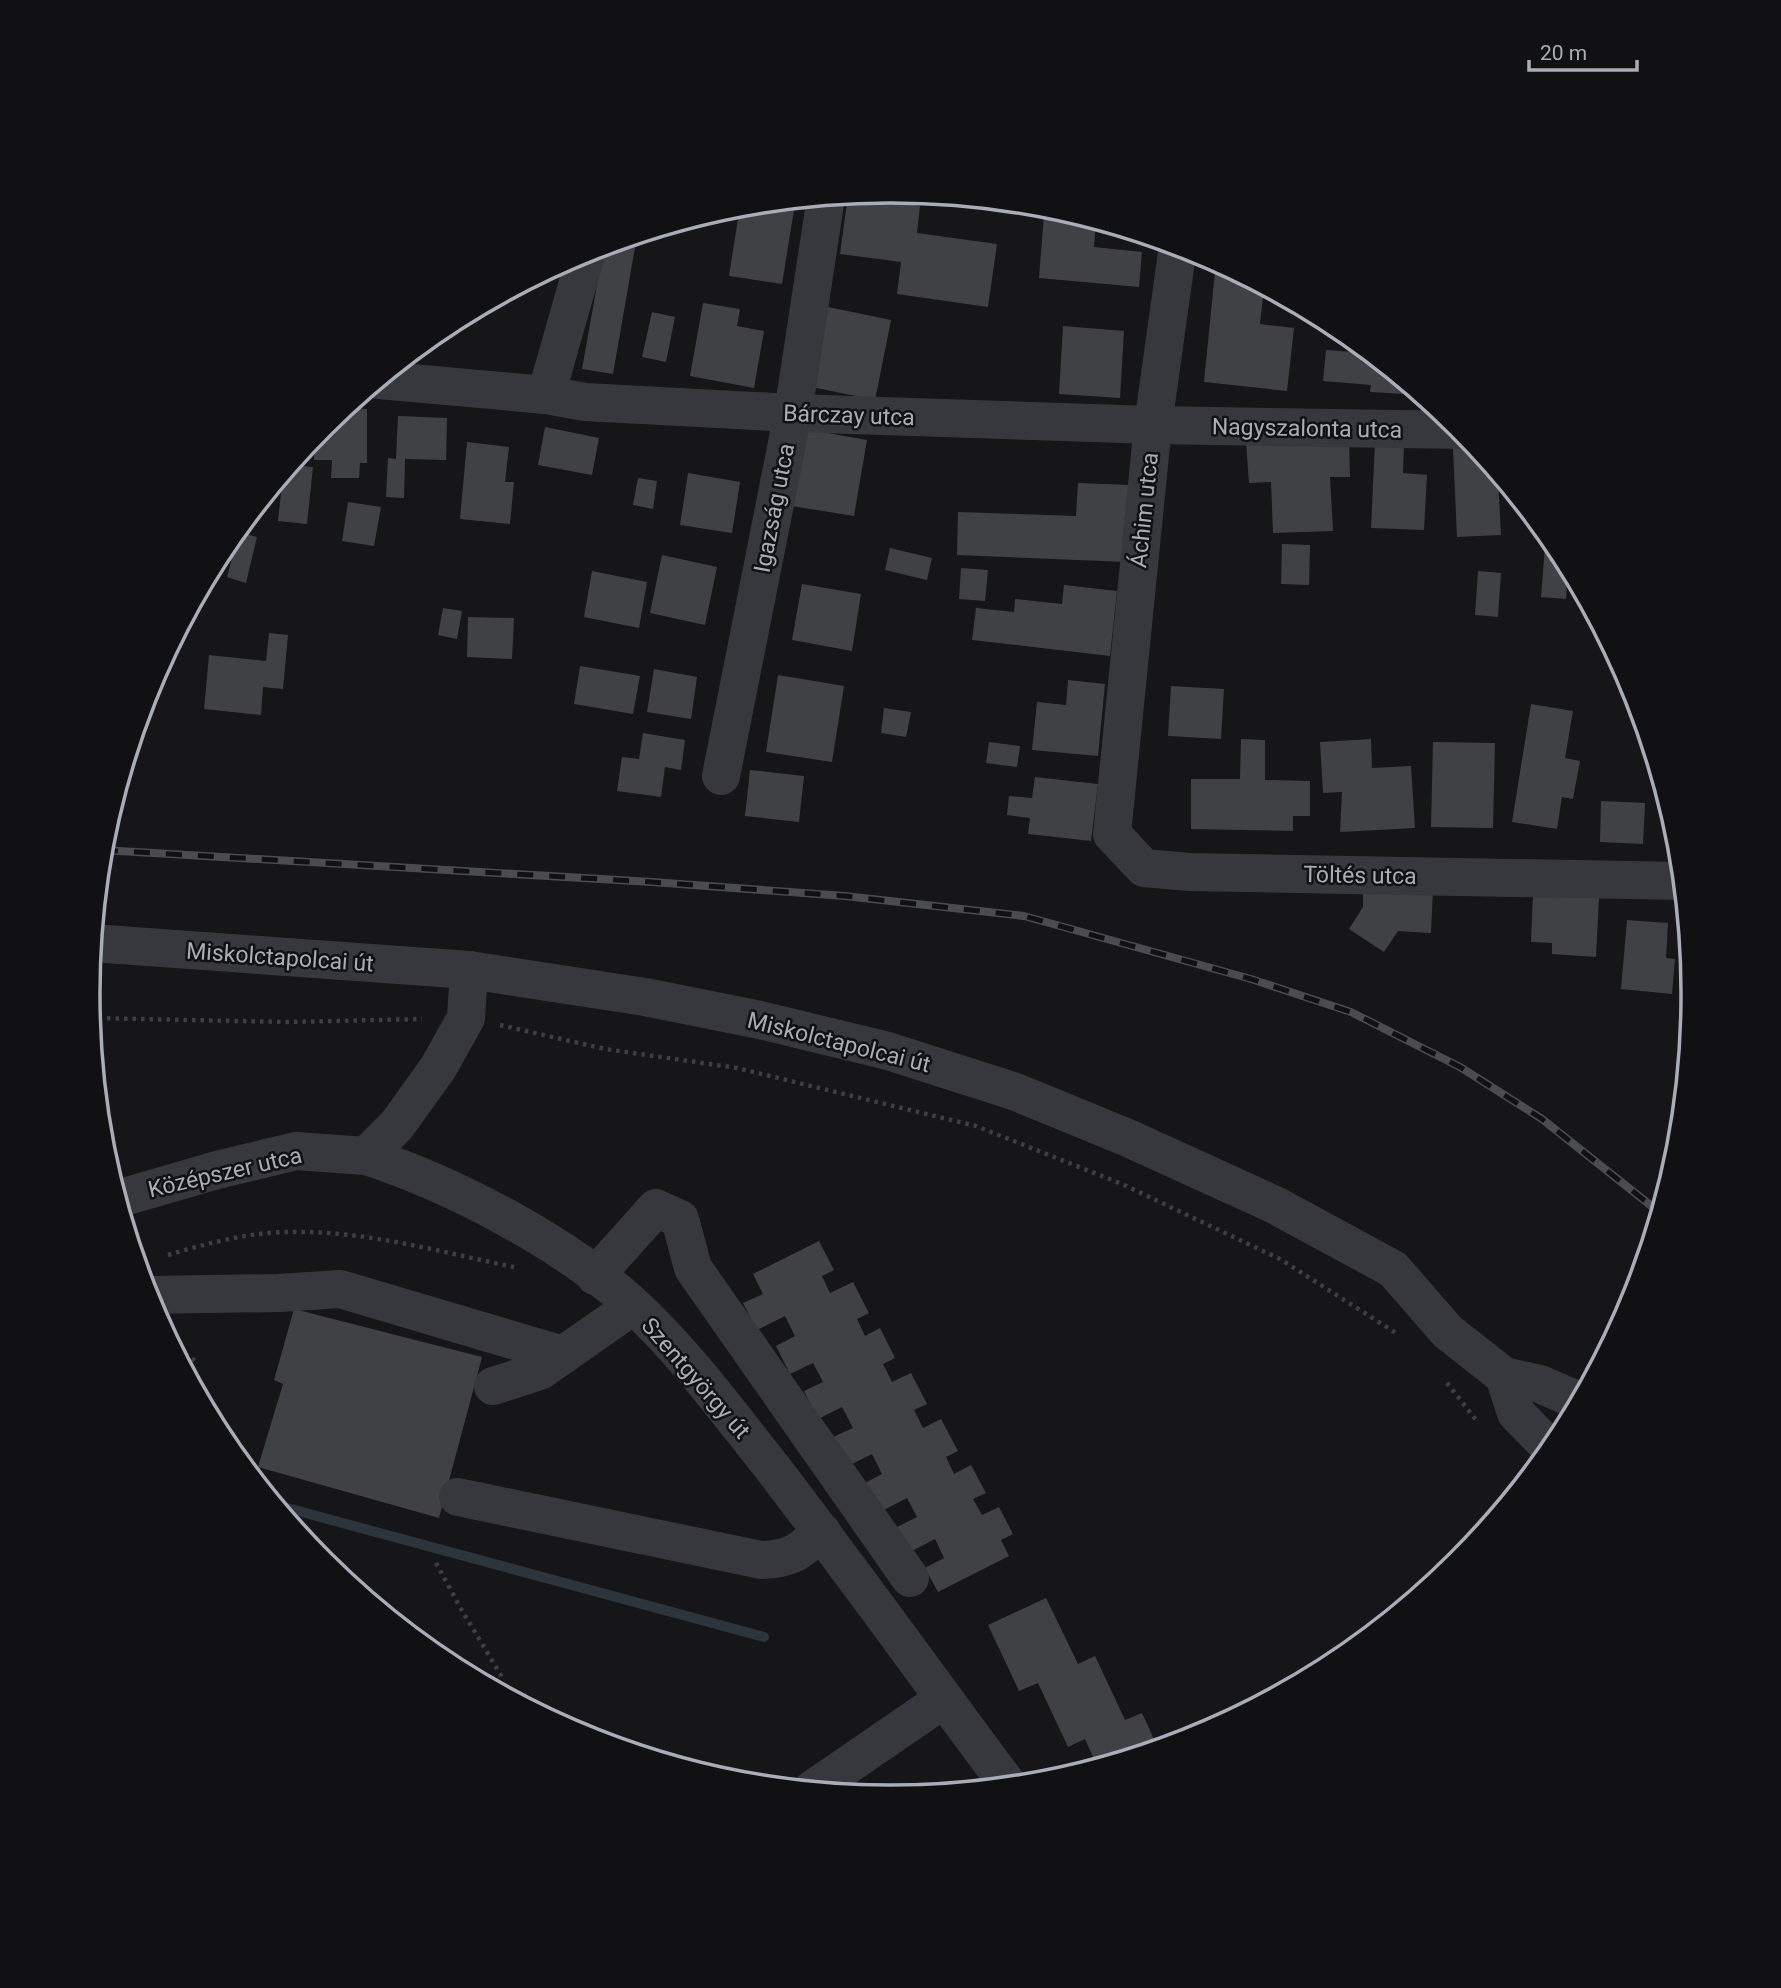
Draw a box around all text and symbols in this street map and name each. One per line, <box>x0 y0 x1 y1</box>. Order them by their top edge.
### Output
scale bar <box>1529 28 1638 72</box>
text: 20 m <box>1540 41 1587 65</box>
street label: Bárczay utca <box>783 400 915 431</box>
street label: Nagyszalonta utca <box>1212 413 1402 444</box>
street label: Igazság utca <box>749 441 800 575</box>
street label: Áchim utca <box>1124 451 1164 569</box>
street label: Töltés utca <box>1303 861 1417 890</box>
street label: Miskolctapolcai út <box>185 937 375 978</box>
street label: Miskolctapolcai út <box>745 1007 933 1078</box>
street label: Középszer utca <box>146 1142 305 1203</box>
street label: Szentgyörgy út <box>636 1312 755 1444</box>

